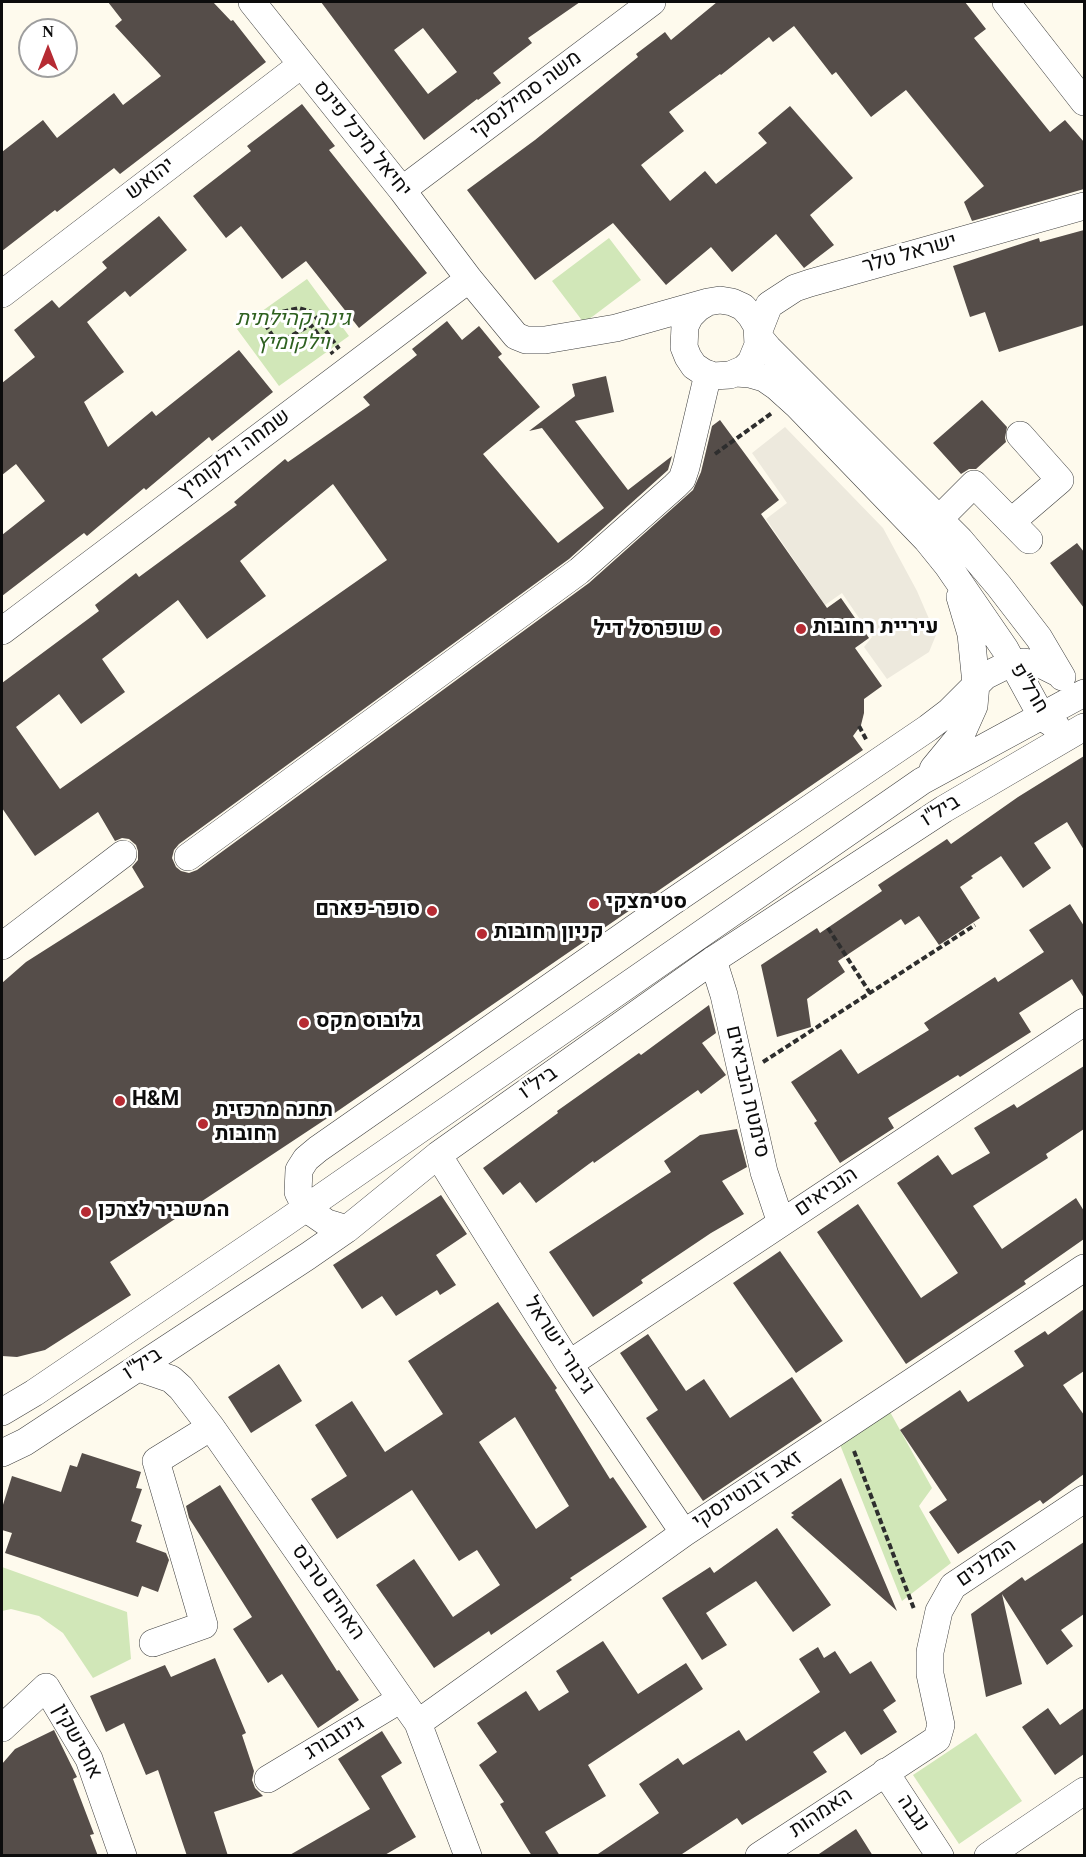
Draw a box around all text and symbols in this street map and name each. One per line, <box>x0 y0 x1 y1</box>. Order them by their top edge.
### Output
north arrow <box>18 18 78 78</box>
text: N <box>42 23 54 40</box>
street label: משה סמילנסקי <box>467 46 587 146</box>
street label: יחיאל מיכל פינס <box>306 77 416 203</box>
street label: יהואש <box>121 153 181 207</box>
street label: ישראל טלר <box>860 230 960 280</box>
park label: גינה קהילתית וילקומיץ <box>236 308 350 358</box>
street label: שמחה וילקומיץ <box>174 405 296 505</box>
place label: עיריית רחובות <box>813 616 939 642</box>
place label: שופרסל דיל <box>594 618 703 644</box>
marker: עיריית רחובות <box>794 622 808 636</box>
marker: שופרסל דיל <box>708 624 722 638</box>
street label: חרל"פ <box>1003 659 1053 719</box>
street label: ביל"ו <box>917 790 965 834</box>
place label: סטימצקי <box>606 891 687 917</box>
marker: סטימצקי <box>587 897 601 911</box>
place label: סופר-פארם <box>315 898 420 924</box>
marker: סופר-פארם <box>425 904 439 918</box>
place label: קניון רחובות <box>494 921 604 947</box>
marker: קניון רחובות <box>475 927 489 941</box>
place label: גלובוס מקס <box>316 1010 421 1036</box>
marker: גלובוס מקס <box>297 1016 311 1030</box>
street label: סימטת הנביאים <box>719 1023 773 1161</box>
street label: ביל"ו <box>515 1062 563 1106</box>
place label: H&M <box>132 1088 179 1114</box>
marker: H&M <box>113 1094 127 1108</box>
place label: תחנה מרכזית רחובות <box>215 1099 333 1149</box>
marker: תחנה מרכזית רחובות <box>196 1117 210 1131</box>
street label: הנביאים <box>791 1163 863 1223</box>
place label: המשביר לצרכן <box>98 1199 229 1225</box>
marker: המשביר לצרכן <box>79 1205 93 1219</box>
street label: גיבורי ישראל <box>517 1293 599 1399</box>
street label: ביל"ו <box>119 1343 167 1387</box>
street label: זאב ז'בוטינסקי <box>689 1446 807 1536</box>
street label: המלכים <box>952 1534 1022 1594</box>
street label: האחים טרבס <box>285 1540 369 1646</box>
street label: אוסישקין <box>46 1700 106 1784</box>
street label: גינזבורג <box>301 1711 369 1767</box>
street label: האמהות <box>786 1784 858 1844</box>
street label: נגבה <box>891 1791 933 1837</box>

